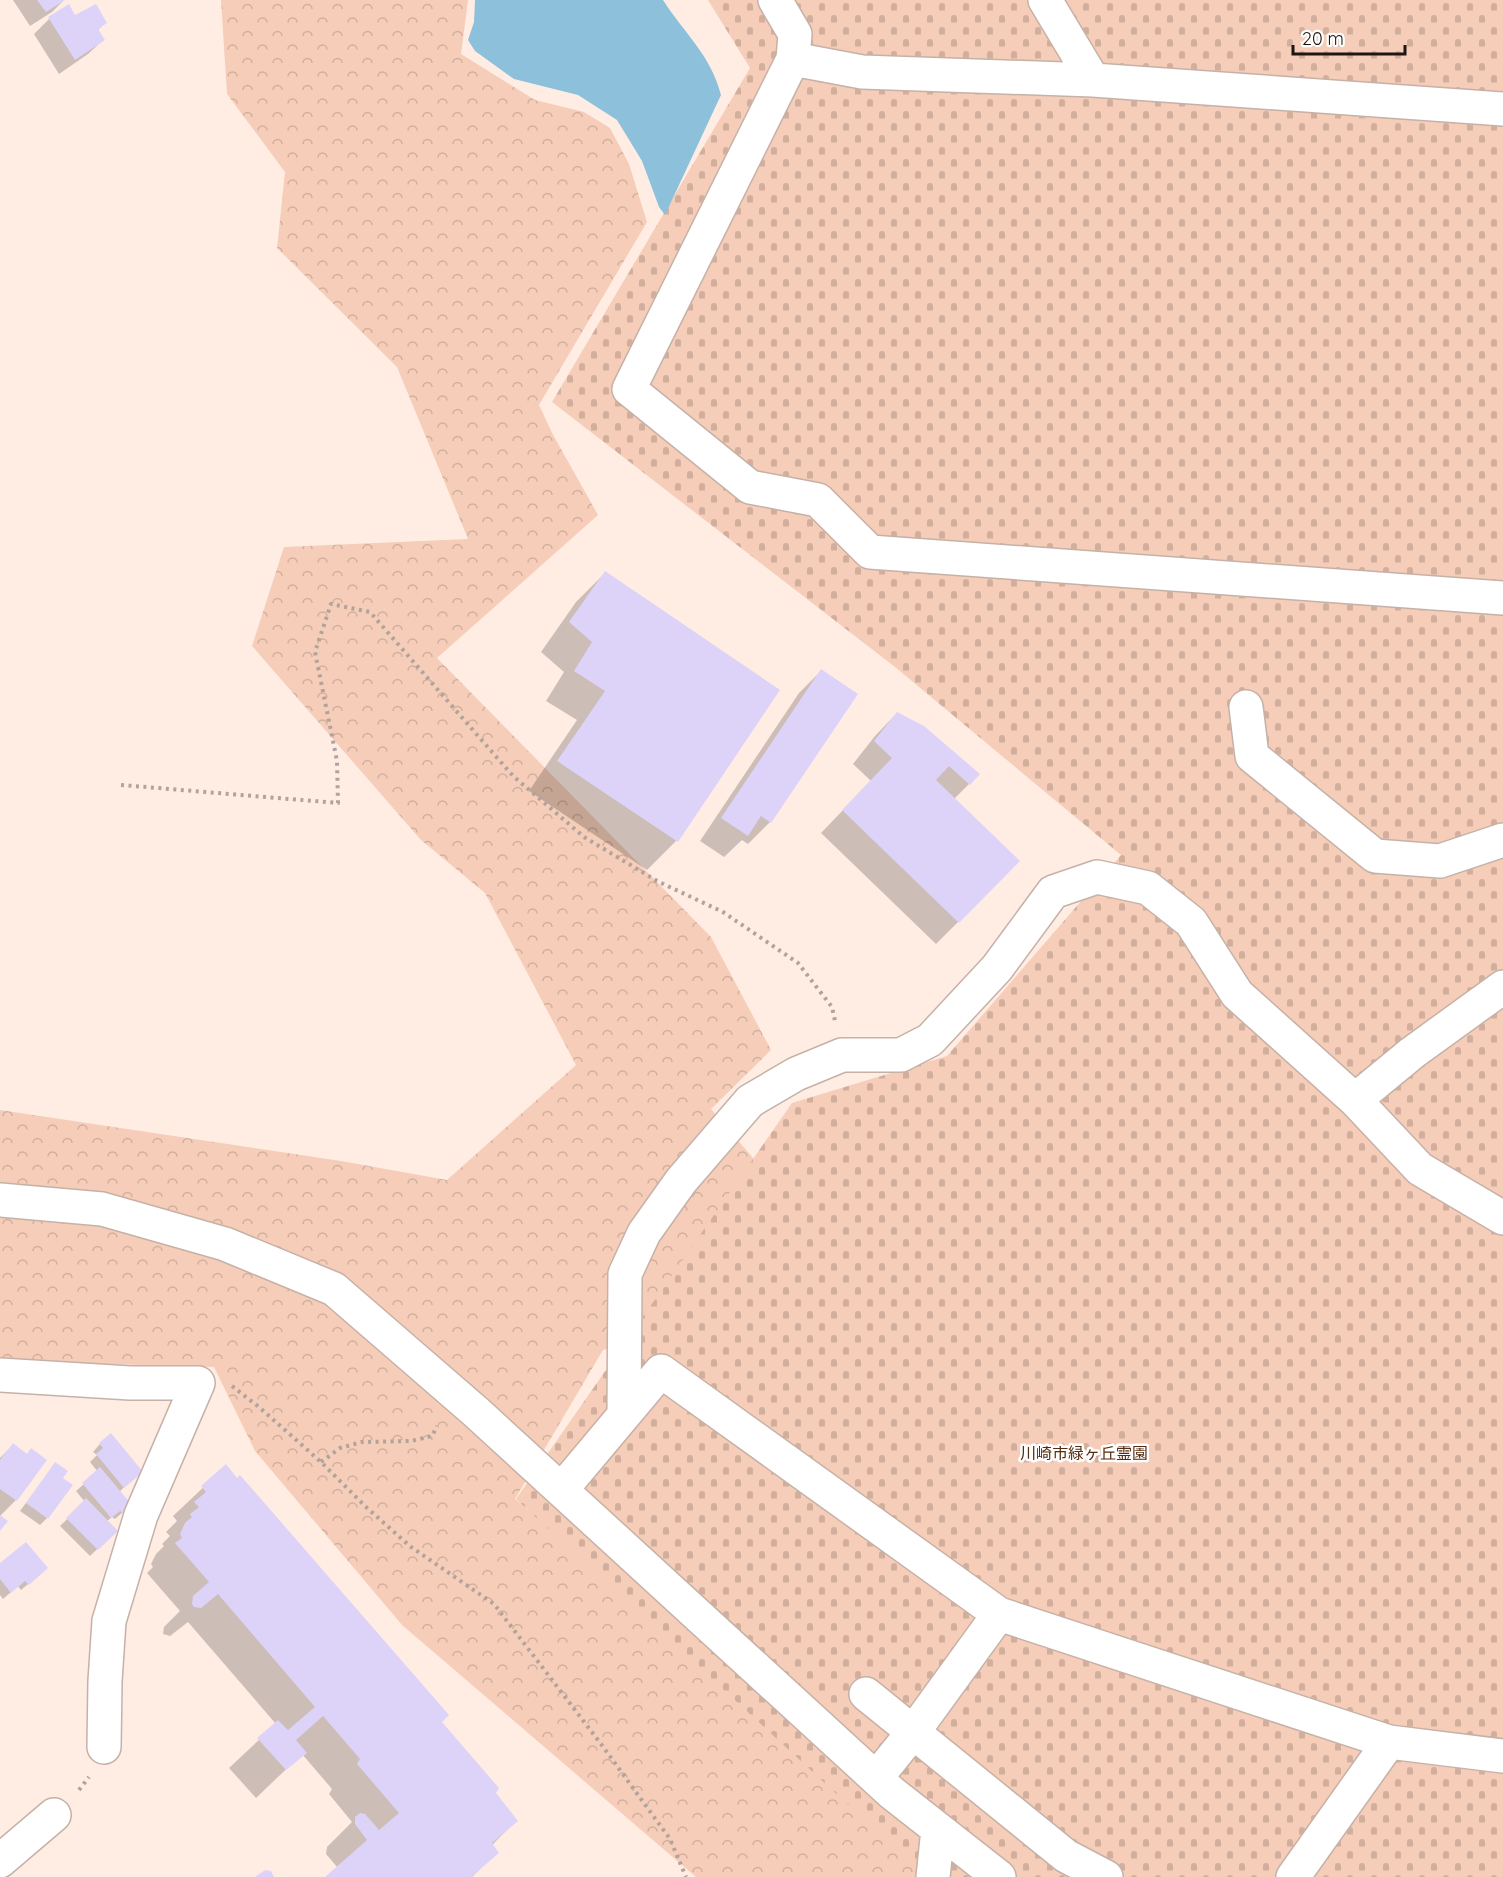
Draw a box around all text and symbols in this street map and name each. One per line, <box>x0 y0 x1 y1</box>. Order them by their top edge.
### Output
scale bar <box>1293 18 1406 56</box>
text: 20 m <box>1302 27 1344 50</box>
park label: 川崎市緑ヶ丘霊園 <box>1020 1443 1148 1463</box>

